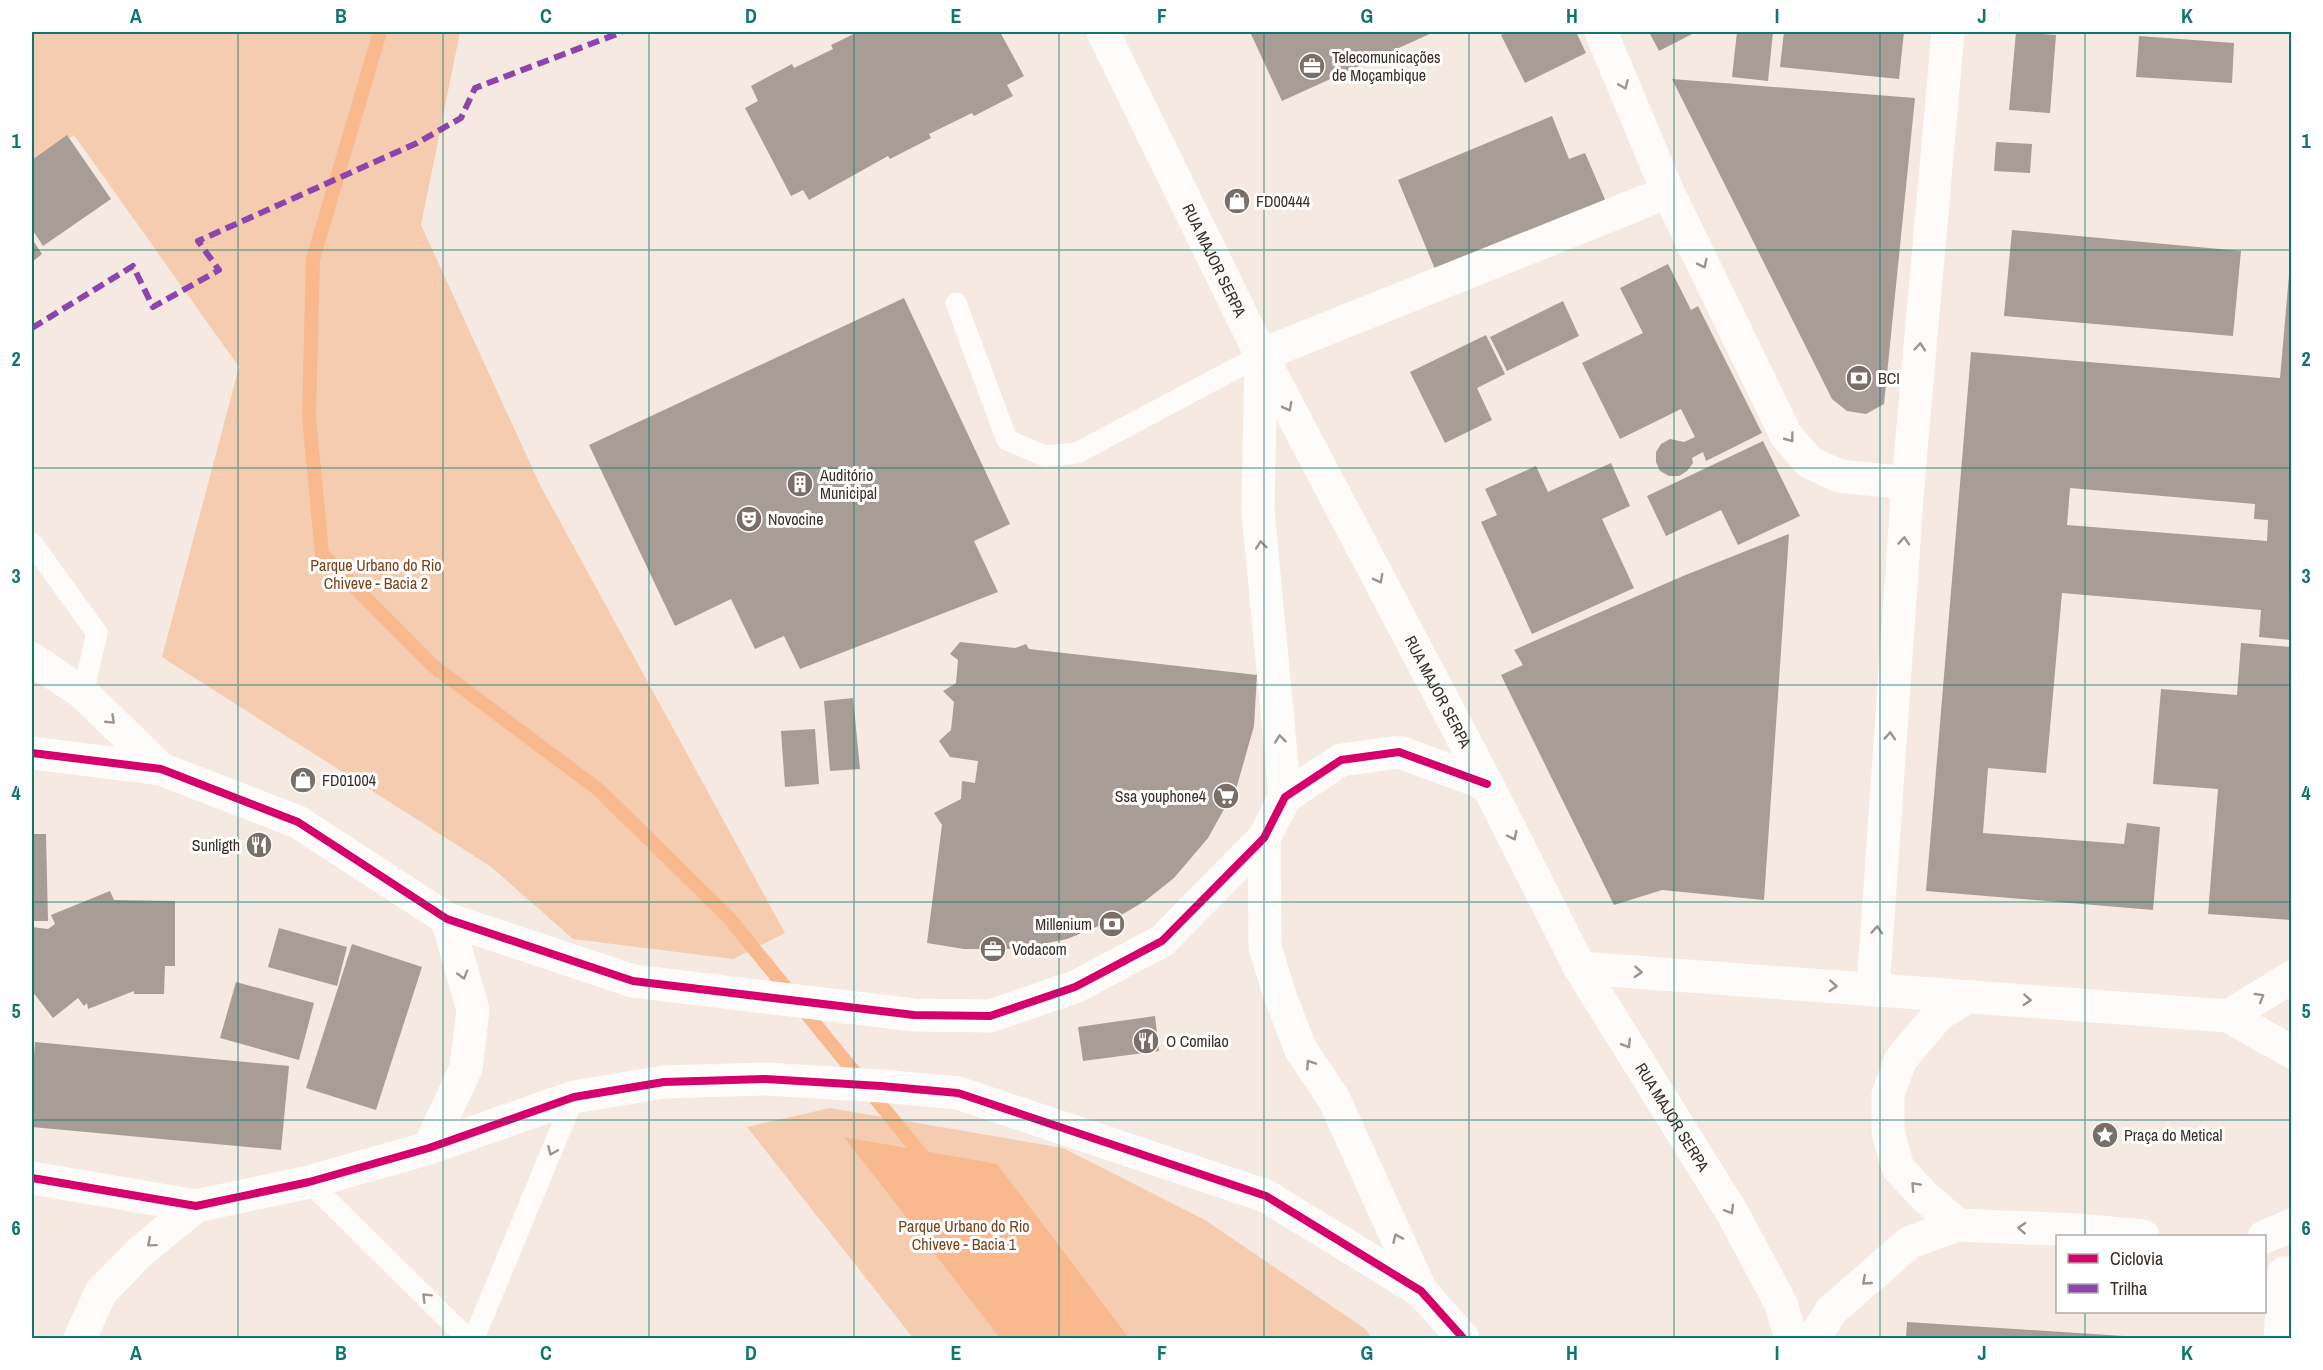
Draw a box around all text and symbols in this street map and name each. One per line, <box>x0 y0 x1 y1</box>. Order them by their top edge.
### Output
text: A <box>130 2 142 29</box>
text: B <box>335 2 347 29</box>
text: C <box>540 2 552 29</box>
text: D <box>745 2 757 29</box>
text: E <box>951 2 962 29</box>
text: F <box>1157 2 1167 29</box>
text: G <box>1361 2 1373 29</box>
text: H <box>1566 2 1578 29</box>
text: I <box>1775 2 1779 29</box>
text: J <box>1977 2 1987 29</box>
text: K <box>2181 2 2193 29</box>
place label: Telecomunicações de Moçambique <box>1332 46 1441 86</box>
office icon: Telecomunicações de Moçambique <box>1297 51 1327 81</box>
one-way arrow <box>1617 79 1629 90</box>
text: 1 <box>11 127 21 154</box>
text: 1 <box>2301 127 2311 154</box>
shop icon: FD00444 <box>1222 186 1252 216</box>
place label: FD00444 <box>1256 190 1310 212</box>
street label: RUA MAJOR SERPA <box>1178 200 1252 321</box>
one-way arrow <box>1696 257 1707 268</box>
one-way arrow <box>1913 342 1926 351</box>
text: 2 <box>11 345 21 372</box>
text: 2 <box>2301 345 2311 372</box>
bank icon: BCI <box>1844 363 1874 393</box>
place label: BCI <box>1878 367 1900 389</box>
one-way arrow <box>1281 400 1292 411</box>
one-way arrow <box>1782 431 1793 442</box>
place label: Auditório Municipal <box>819 464 877 504</box>
building icon: Auditório Municipal <box>785 469 815 499</box>
theatre icon: Novocine <box>734 504 764 534</box>
place label: Novocine <box>768 508 823 530</box>
one-way arrow <box>1897 537 1910 546</box>
one-way arrow <box>1255 540 1268 549</box>
park label: Parque Urbano do Rio Chiveve - Bacia 2 <box>310 554 442 594</box>
text: 3 <box>11 562 21 589</box>
text: 3 <box>2301 562 2311 589</box>
one-way arrow <box>1372 573 1383 583</box>
street label: RUA MAJOR SERPA <box>1400 632 1477 752</box>
one-way arrow <box>104 713 114 724</box>
one-way arrow <box>1884 731 1897 740</box>
one-way arrow <box>1274 734 1287 743</box>
shop icon: FD01004 <box>288 765 318 795</box>
place label: FD01004 <box>322 769 376 791</box>
text: 4 <box>11 779 21 806</box>
text: 4 <box>2301 779 2311 806</box>
supermarket icon: Ssa youphone4 <box>1211 781 1241 811</box>
place label: Ssa youphone4 <box>1115 785 1206 807</box>
restaurant icon: Sunligth <box>244 830 274 860</box>
one-way arrow <box>1506 830 1518 841</box>
place label: Sunligth <box>192 834 240 856</box>
bank icon: Millenium <box>1097 909 1127 939</box>
place label: Millenium <box>1035 913 1092 935</box>
one-way arrow <box>1870 926 1883 935</box>
office icon: Vodacom <box>978 934 1008 964</box>
place label: Vodacom <box>1012 938 1067 960</box>
one-way arrow <box>1634 965 1643 978</box>
one-way arrow <box>456 969 468 980</box>
one-way arrow <box>1828 979 1837 992</box>
one-way arrow <box>2254 992 2264 1004</box>
one-way arrow <box>2023 993 2032 1006</box>
text: 5 <box>11 997 21 1024</box>
text: 5 <box>2301 997 2311 1024</box>
restaurant icon: O Comilao <box>1131 1026 1161 1056</box>
place label: O Comilao <box>1166 1030 1229 1052</box>
one-way arrow <box>1620 1038 1632 1048</box>
one-way arrow <box>1306 1059 1317 1070</box>
street label: RUA MAJOR SERPA <box>1631 1059 1715 1176</box>
place icon: Praça do Metical <box>2090 1120 2120 1150</box>
place label: Praça do Metical <box>2124 1124 2223 1146</box>
one-way arrow <box>547 1145 559 1156</box>
one-way arrow <box>1911 1182 1922 1192</box>
one-way arrow <box>1723 1204 1735 1214</box>
text: 6 <box>11 1214 21 1241</box>
text: 6 <box>2301 1214 2311 1241</box>
park label: Parque Urbano do Rio Chiveve - Bacia 1 <box>898 1215 1030 1255</box>
one-way arrow <box>2017 1221 2026 1234</box>
one-way arrow <box>1392 1234 1404 1245</box>
legend <box>2056 1235 2266 1313</box>
one-way arrow <box>147 1236 158 1247</box>
text: Ciclovia <box>2110 1246 2163 1271</box>
one-way arrow <box>1862 1274 1873 1285</box>
text: Trilha <box>2110 1276 2147 1301</box>
one-way arrow <box>422 1294 433 1305</box>
text: A <box>130 1339 142 1366</box>
text: B <box>335 1339 347 1366</box>
text: C <box>540 1339 552 1366</box>
text: D <box>745 1339 757 1366</box>
text: E <box>951 1339 962 1366</box>
text: F <box>1157 1339 1167 1366</box>
text: G <box>1361 1339 1373 1366</box>
text: H <box>1566 1339 1578 1366</box>
text: I <box>1775 1339 1779 1366</box>
text: J <box>1977 1339 1987 1366</box>
text: K <box>2181 1339 2193 1366</box>

